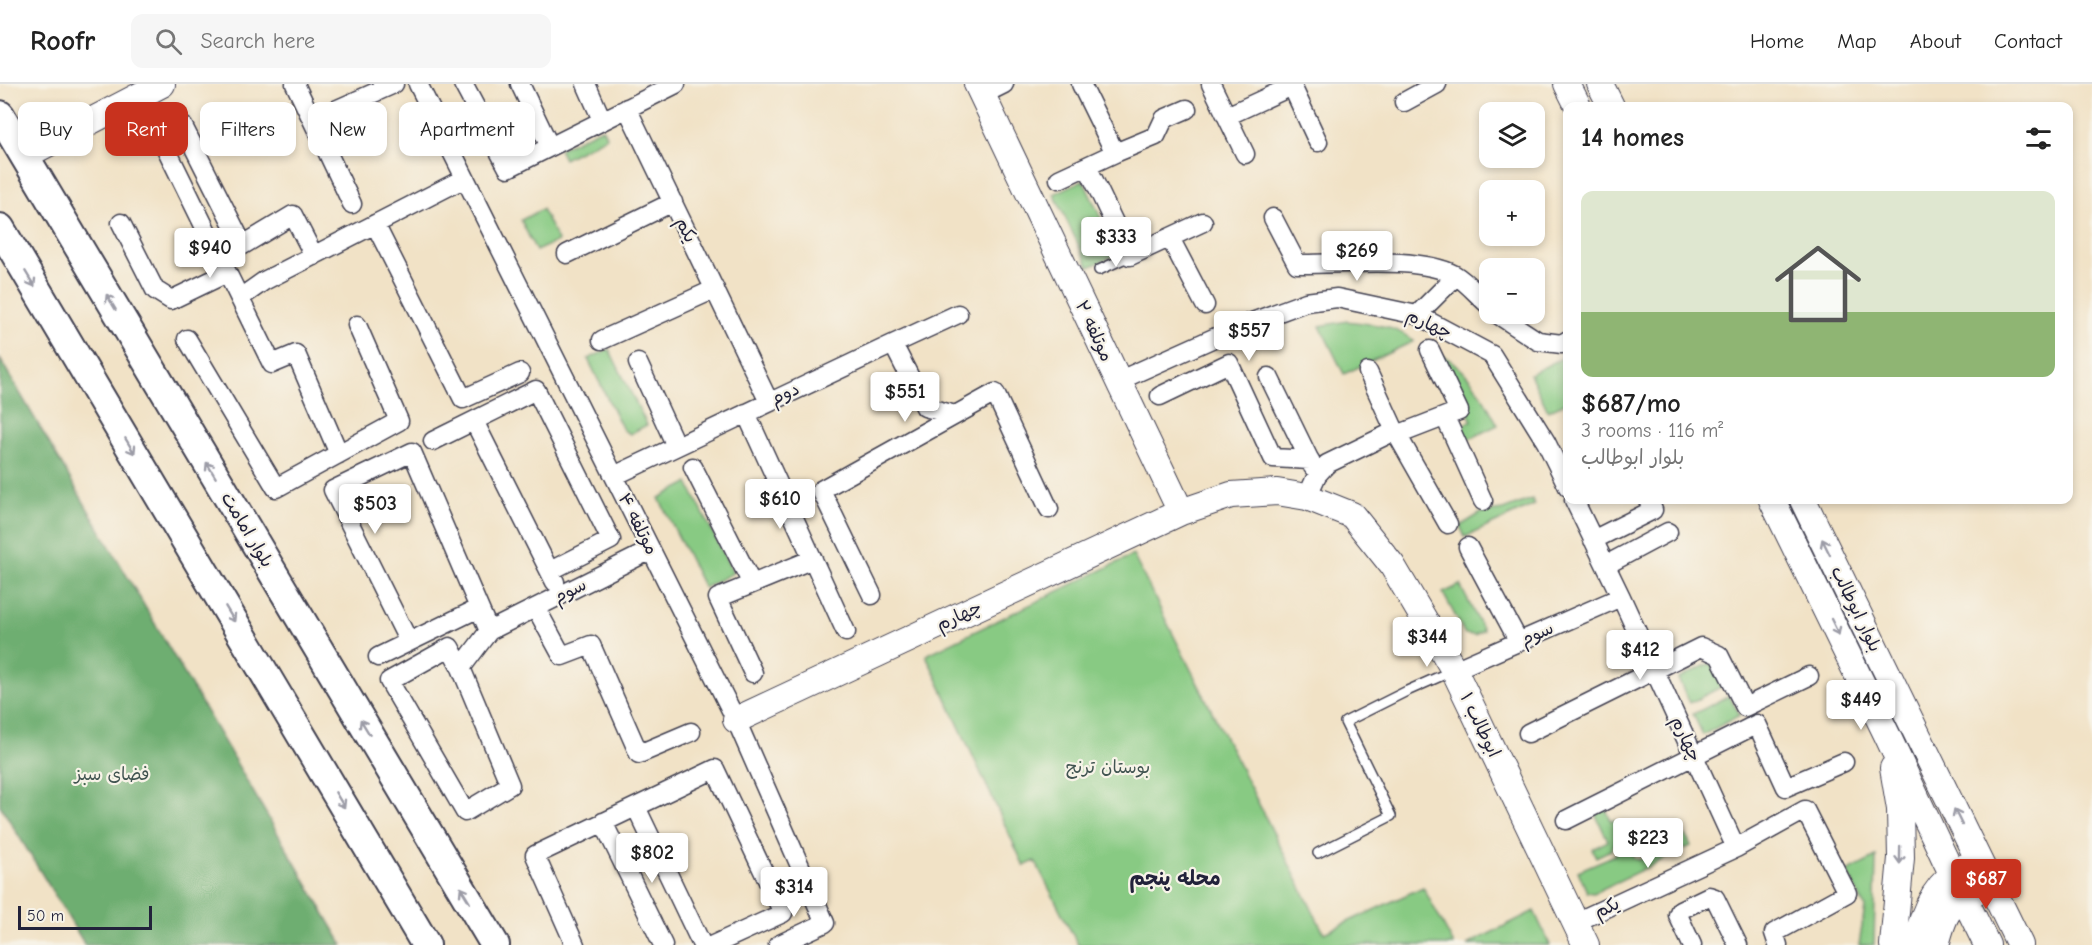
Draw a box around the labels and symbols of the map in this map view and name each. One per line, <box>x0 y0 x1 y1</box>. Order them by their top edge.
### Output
street label: یکم <box>668 214 701 247</box>
pin: $333 <box>1080 217 1152 268</box>
pin: $940 <box>174 228 246 279</box>
pin: $269 <box>1321 231 1393 282</box>
one-way arrow <box>25 270 37 287</box>
one-way arrow <box>105 294 117 311</box>
street label: موتلفه ۲ <box>1071 297 1117 365</box>
street label: چهارم <box>1402 305 1455 346</box>
pin: $557 <box>1213 311 1285 362</box>
pin: $551 <box>869 372 941 423</box>
street label: دوم <box>767 378 804 412</box>
one-way arrow <box>124 437 136 454</box>
one-way arrow <box>205 462 217 479</box>
pin: $610 <box>744 479 816 530</box>
pin: $503 <box>339 484 411 535</box>
street label: بلوار امامت <box>216 489 278 571</box>
street label: موتلفه ۴ <box>614 490 662 558</box>
one-way arrow <box>1820 539 1832 557</box>
street label: بلوار ابوطالب <box>1826 563 1886 655</box>
street label: سوم <box>550 574 591 611</box>
street label: چهارم <box>933 596 986 638</box>
one-way arrow <box>224 605 236 622</box>
pin: $344 <box>1391 617 1463 668</box>
street label: سوم <box>1517 617 1558 653</box>
one-way arrow <box>1829 618 1841 636</box>
pin: $412 <box>1604 630 1676 681</box>
pin: $449 <box>1825 680 1897 731</box>
street label: ابوطالب ۱ <box>1455 689 1505 761</box>
street label: چهارم <box>1664 713 1706 766</box>
one-way arrow <box>358 719 370 736</box>
park label: بوستان ترنج <box>1066 757 1150 779</box>
park label: فضای سبز <box>73 764 149 785</box>
one-way arrow <box>334 791 346 808</box>
one-way arrow <box>1952 808 1963 826</box>
pin: $223 <box>1612 818 1684 869</box>
pin: $802 <box>616 833 688 884</box>
one-way arrow <box>1895 845 1906 865</box>
pin: $687 <box>1950 859 2022 910</box>
pin: $314 <box>758 867 830 918</box>
district label: محله پنجم <box>1129 867 1221 893</box>
one-way arrow <box>458 887 470 904</box>
street label: یکم <box>1591 893 1624 926</box>
scale bar <box>18 903 152 930</box>

